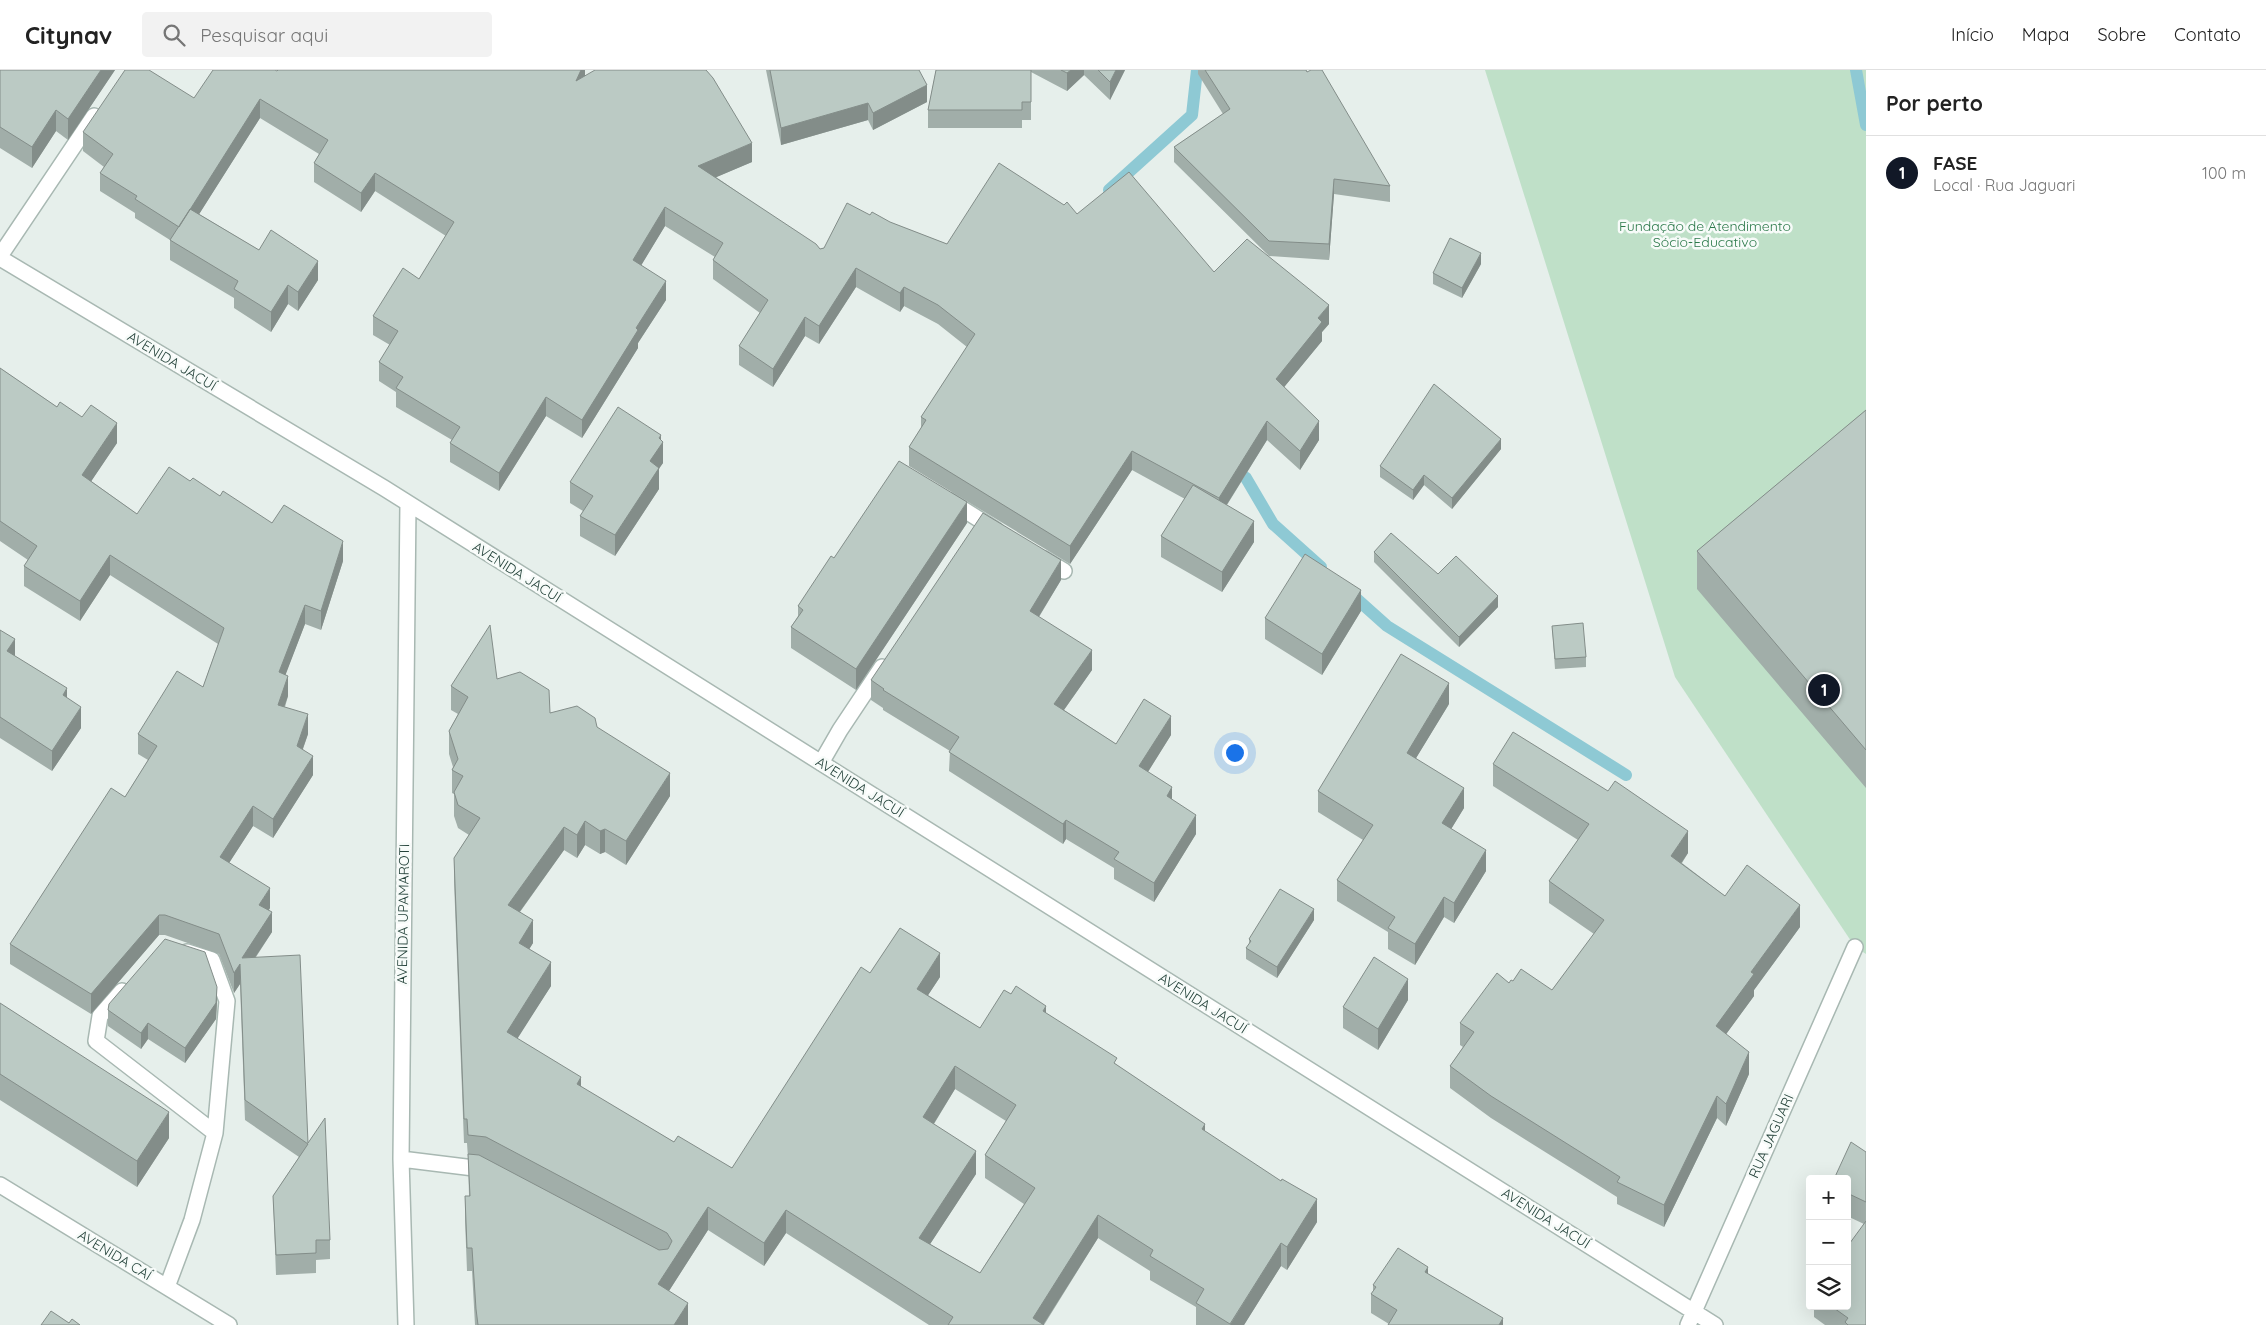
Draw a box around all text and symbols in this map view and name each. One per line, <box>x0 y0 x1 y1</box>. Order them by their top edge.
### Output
search box <box>142 12 492 57</box>
text: Citynav <box>25 20 112 50</box>
icon: search <box>160 21 188 49</box>
text: Pesquisar aqui <box>200 23 328 47</box>
text: Início <box>1951 23 1994 46</box>
text: Mapa <box>2022 23 2069 46</box>
text: Sobre <box>2097 23 2146 46</box>
text: Contato <box>2174 23 2241 46</box>
text: Por perto <box>1886 90 1983 116</box>
text: FASE <box>1933 151 1977 175</box>
text: 1 <box>1899 163 1905 183</box>
text: 100 m <box>2202 163 2246 183</box>
text: Local · Rua Jaguari <box>1933 175 2076 195</box>
park label: Fundação de Atendimento Sócio-Educativo <box>1619 217 1791 251</box>
street label: AVENIDA JACUÍ <box>124 327 220 395</box>
street label: AVENIDA JACUÍ <box>469 538 565 607</box>
pin: 1 <box>1808 671 1840 709</box>
your location <box>1222 740 1248 766</box>
street label: AVENIDA JACUÍ <box>812 753 908 822</box>
street label: AVENIDA UPAMAROTI <box>393 844 413 984</box>
street label: AVENIDA JACUÍ <box>1155 969 1251 1038</box>
street label: RUA JAGUARI <box>1744 1091 1798 1181</box>
map controls <box>1806 1175 1851 1310</box>
button: + <box>1806 1175 1851 1220</box>
street label: AVENIDA JACUÍ <box>1498 1184 1594 1253</box>
button: − <box>1806 1220 1851 1265</box>
street label: AVENIDA CAÍ <box>75 1226 156 1284</box>
button: layers <box>1806 1265 1851 1310</box>

